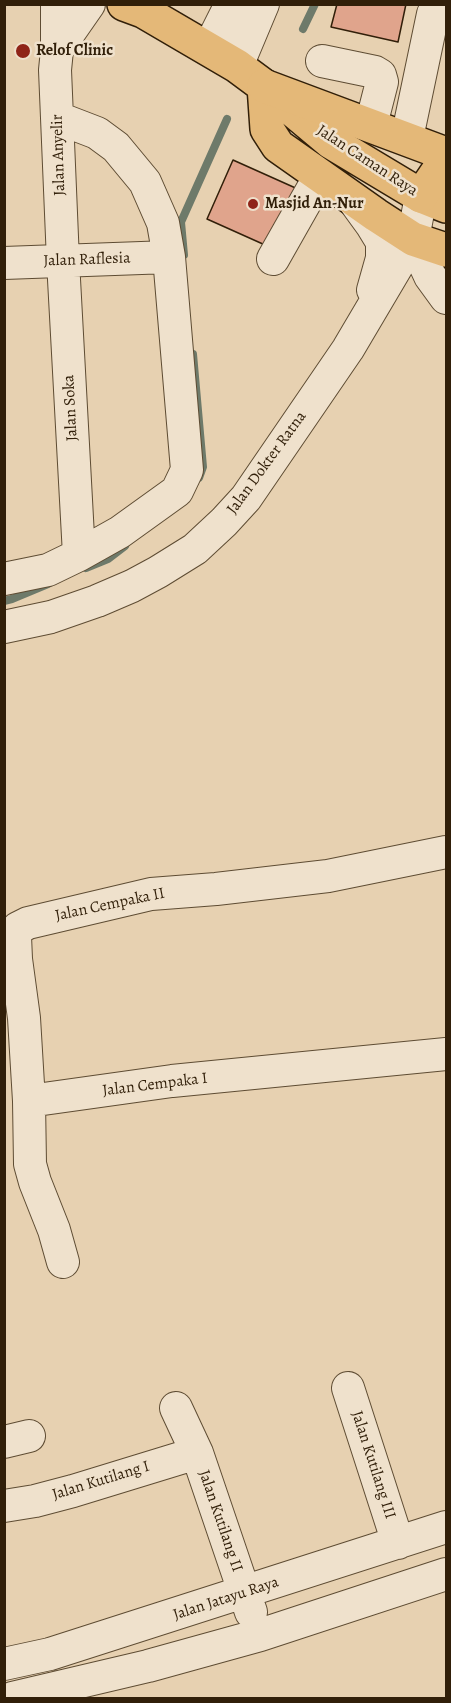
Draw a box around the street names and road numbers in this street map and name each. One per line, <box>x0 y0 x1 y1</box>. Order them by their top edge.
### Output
street label: Jalan Anyelir <box>48 114 70 196</box>
street label: Jalan Caman Raya <box>313 121 421 201</box>
street label: Jalan Raflesia <box>43 249 131 271</box>
street label: Jalan Soka <box>60 374 82 442</box>
street label: Jalan Dokter Ratna <box>223 408 311 518</box>
street label: Jalan Cempaka II <box>54 884 166 926</box>
street label: Jalan Cempaka I <box>101 1069 209 1101</box>
street label: Jalan Kutilang III <box>347 1409 399 1521</box>
street label: Jalan Kutilang I <box>50 1457 152 1505</box>
street label: Jalan Kutilang II <box>194 1468 246 1574</box>
street label: Jalan Jatayu Raya <box>171 1573 281 1625</box>

